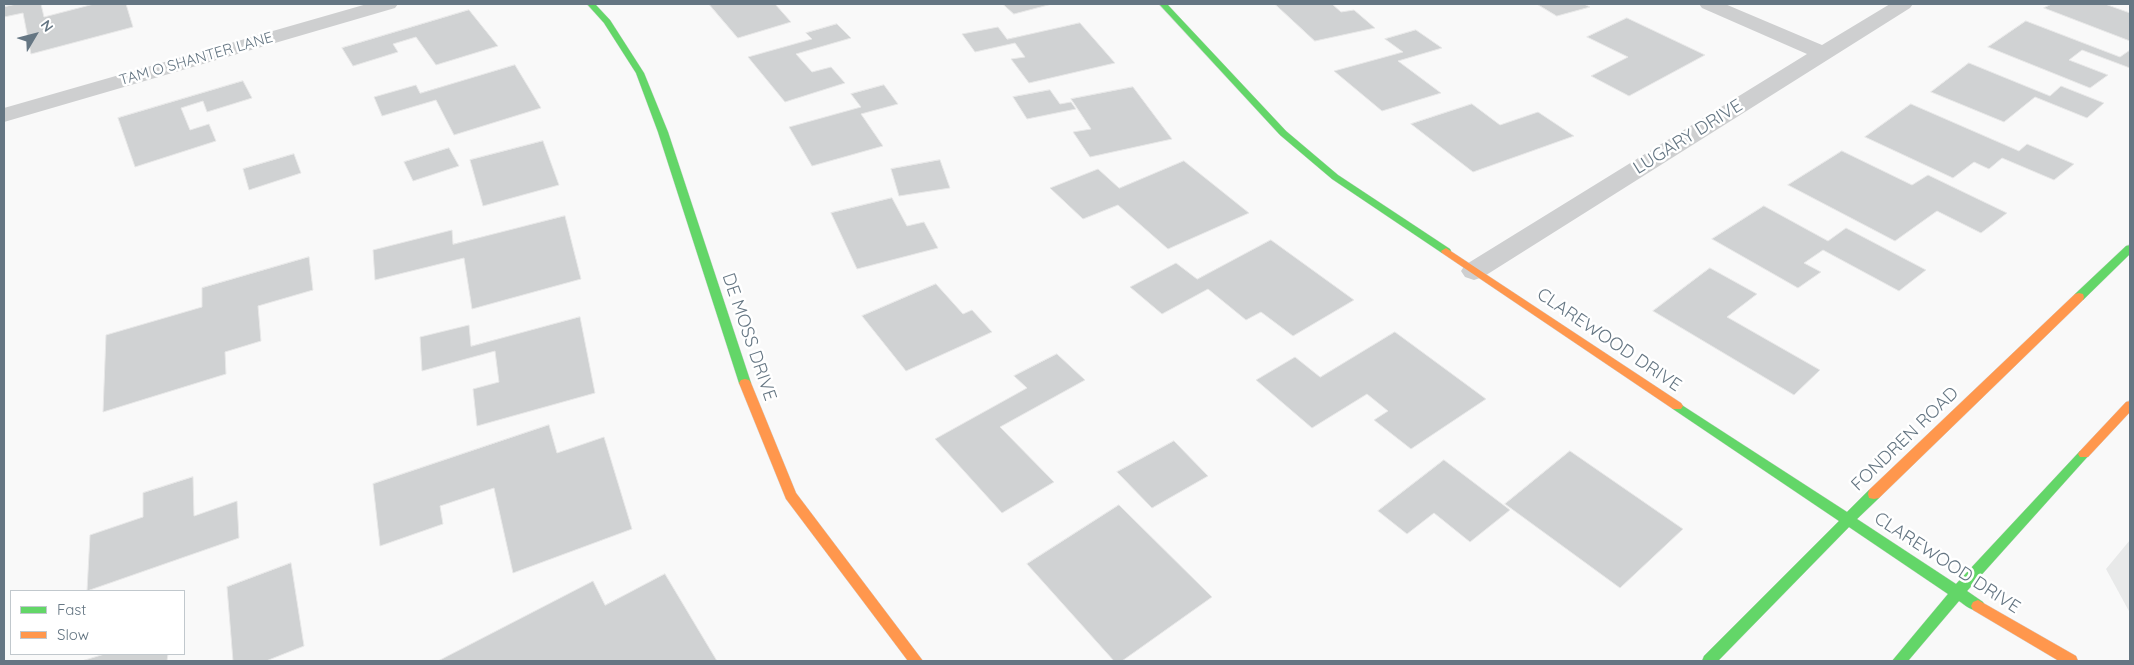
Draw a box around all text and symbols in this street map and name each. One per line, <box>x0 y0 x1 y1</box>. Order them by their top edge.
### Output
north arrow <box>10 10 60 60</box>
text: N <box>37 16 57 35</box>
street label: TAM O SHANTER LANE <box>117 28 275 90</box>
street label: LUGARY DRIVE <box>1629 95 1747 179</box>
street label: DE MOSS DRIVE <box>717 270 781 404</box>
street label: CLAREWOOD DRIVE <box>1533 284 1685 396</box>
street label: FONDREN ROAD <box>1847 382 1963 496</box>
street label: CLAREWOOD DRIVE <box>1870 508 2024 618</box>
legend <box>10 590 185 655</box>
text: Fast <box>57 600 86 619</box>
text: Slow <box>57 625 89 644</box>

